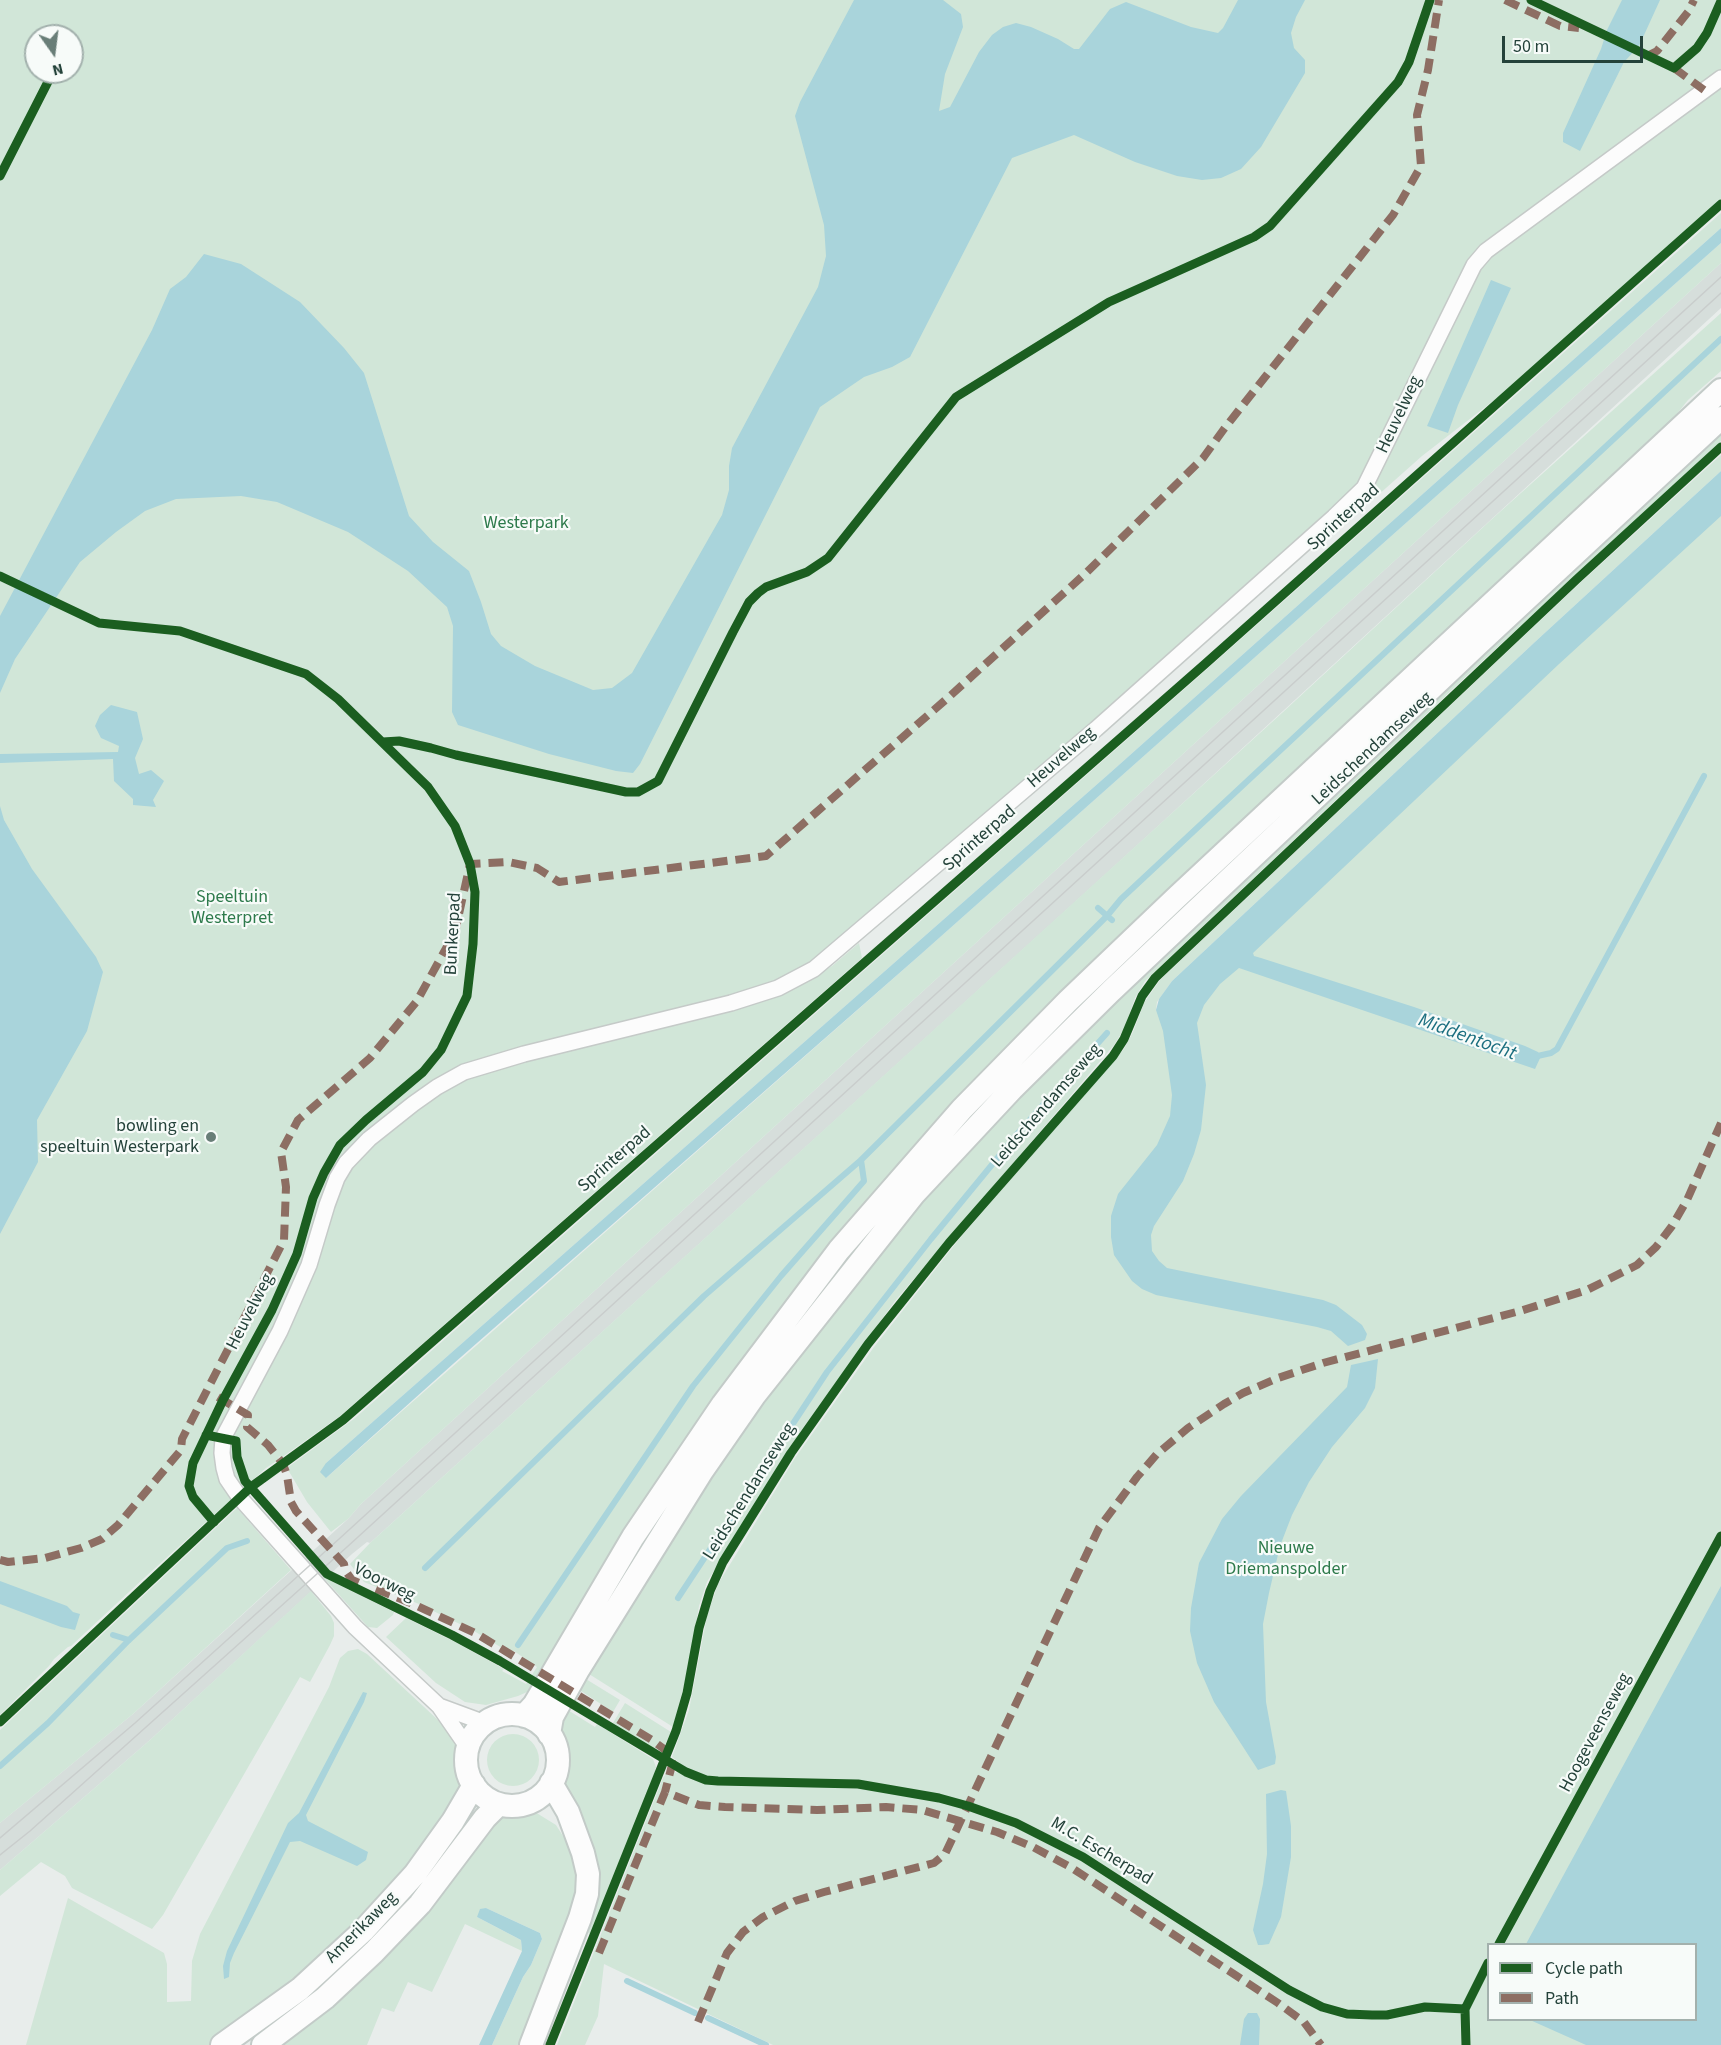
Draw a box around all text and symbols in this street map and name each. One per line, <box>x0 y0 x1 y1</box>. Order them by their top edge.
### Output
north arrow <box>24 24 84 84</box>
scale bar <box>1505 24 1646 62</box>
text: 50 m <box>1513 34 1549 59</box>
text: N <box>50 58 66 81</box>
street label: Heuvelweg <box>1373 373 1427 457</box>
street label: Sprinterpad <box>1303 480 1385 556</box>
park label: Westerpark <box>483 513 569 535</box>
street label: Leidschendamseweg <box>1308 687 1438 811</box>
street label: Heuvelweg <box>1024 723 1100 793</box>
street label: Sprinterpad <box>939 801 1021 877</box>
park label: Speeltuin Westerpret <box>191 887 273 930</box>
street label: Bunkerpad <box>441 892 467 976</box>
water label: Middentocht <box>1415 1009 1519 1067</box>
street label: Leidschendamseweg <box>987 1040 1107 1172</box>
place label: bowling en speeltuin Westerpark <box>40 1116 199 1158</box>
street label: Sprinterpad <box>574 1122 656 1198</box>
marker: bowling en speeltuin Westerpark <box>204 1130 218 1144</box>
street label: Heuvelweg <box>223 1270 279 1354</box>
street label: Leidschendamseweg <box>699 1420 801 1564</box>
park label: Nieuwe Driemanspolder <box>1225 1538 1347 1580</box>
street label: Voorweg <box>350 1559 418 1607</box>
street label: Hoogeveenseweg <box>1555 1669 1637 1797</box>
street label: M.C. Escherpad <box>1046 1813 1156 1891</box>
street label: Amerikaweg <box>322 1888 402 1968</box>
legend <box>1487 1943 1697 2021</box>
text: Cycle path <box>1545 1956 1623 1981</box>
text: Path <box>1545 1986 1579 2011</box>

